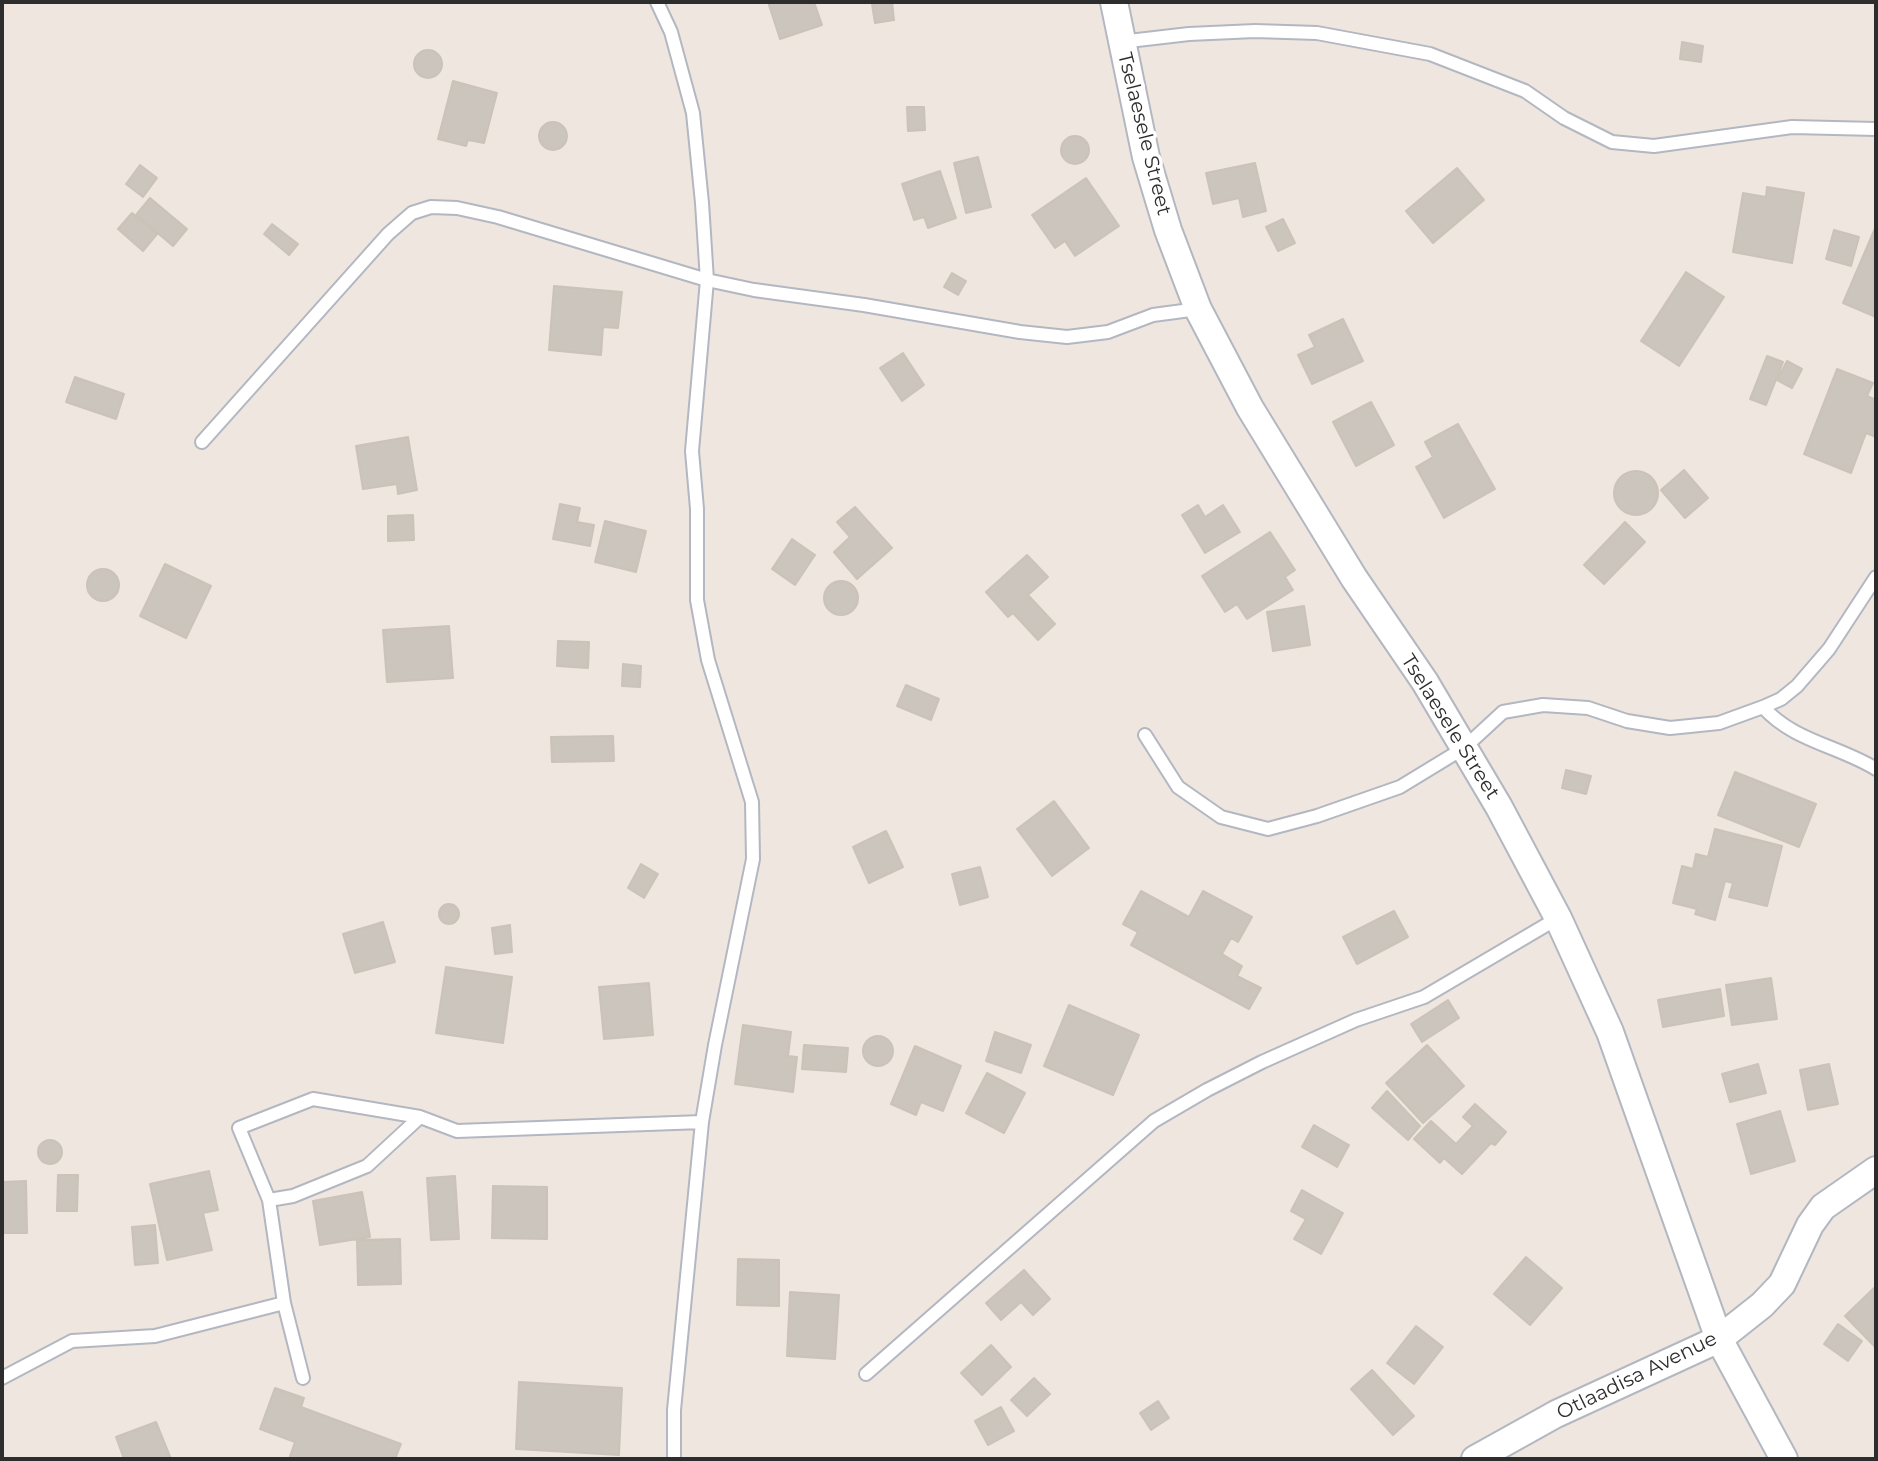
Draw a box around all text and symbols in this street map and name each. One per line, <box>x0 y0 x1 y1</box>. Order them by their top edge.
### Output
street label: Tselaesele Street <box>1112 50 1176 218</box>
street label: Tselaesele Street <box>1396 650 1504 804</box>
street label: Otlaadisa Avenue <box>1553 1327 1721 1425</box>

